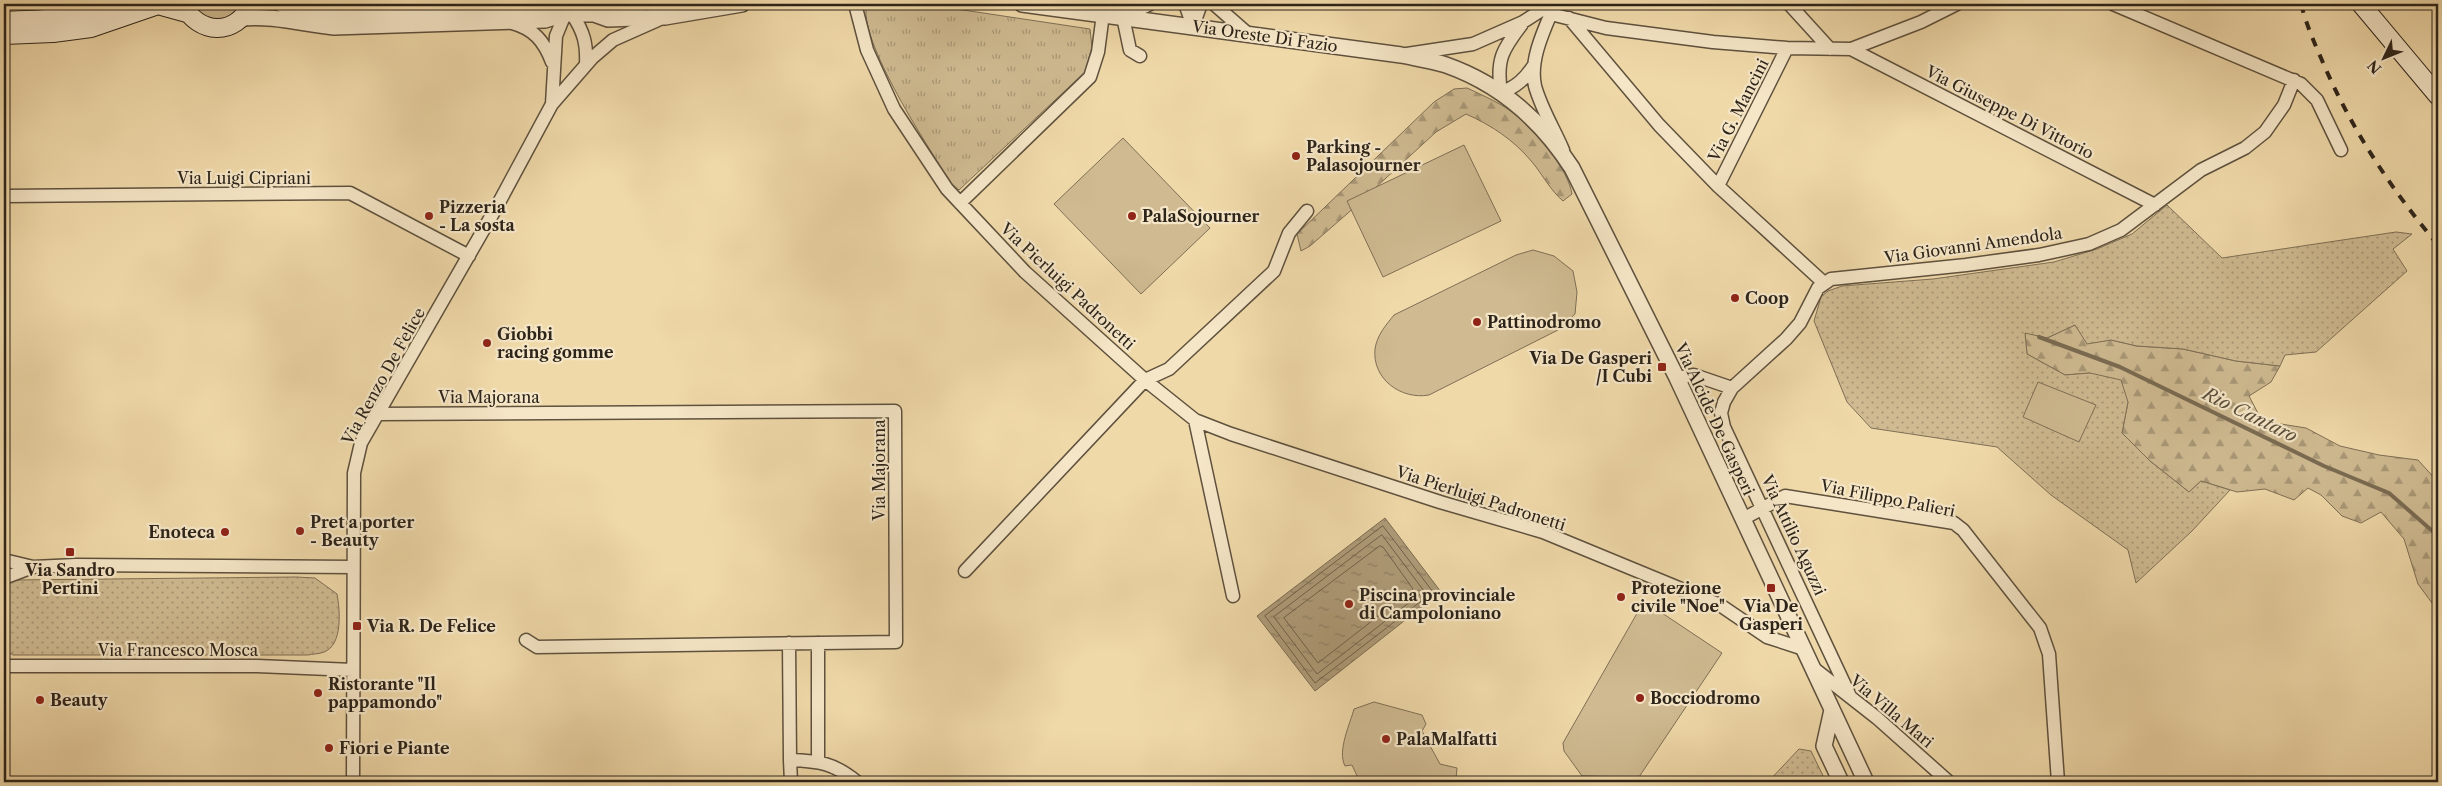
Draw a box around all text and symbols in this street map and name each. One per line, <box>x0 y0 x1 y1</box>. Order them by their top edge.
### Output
street label: Via Oreste Di Fazio <box>1190 16 1339 56</box>
north arrow <box>2360 32 2410 82</box>
street label: Via G. Mancini <box>1703 55 1773 166</box>
text: N <box>2364 56 2385 77</box>
street label: Via Giuseppe Di Vittorio <box>1922 60 2098 163</box>
place label: Parking - Palasojourner <box>1306 137 1421 175</box>
marker: Parking - Palasojourner <box>1290 150 1302 162</box>
street label: Via Luigi Cipriani <box>176 168 311 188</box>
place label: Pizzeria - La sosta <box>439 197 516 235</box>
place label: PalaSojourner <box>1142 206 1260 226</box>
marker: Pizzeria - La sosta <box>423 210 435 222</box>
marker: PalaSojourner <box>1126 210 1138 222</box>
street label: Via Pierluigi Padronetti <box>996 218 1140 354</box>
street label: Via Giovanni Amendola <box>1882 223 2064 268</box>
place label: Coop <box>1745 288 1789 308</box>
marker: Coop <box>1729 292 1741 304</box>
street label: Via Renzo De Felice <box>337 304 429 449</box>
place label: Pattinodromo <box>1487 312 1601 332</box>
marker: Pattinodromo <box>1471 316 1483 328</box>
place label: Giobbi racing gomme <box>497 324 614 362</box>
marker: Giobbi racing gomme <box>481 337 493 349</box>
street label: Via Alcide De Gasperi <box>1670 339 1759 499</box>
place label: Via De Gasperi /I Cubi <box>1528 348 1652 386</box>
marker: Via De Gasperi /I Cubi <box>1656 361 1668 373</box>
water label: Rio Cantaro <box>2198 382 2301 447</box>
street label: Via Majorana <box>437 387 540 407</box>
street label: Via Majorana <box>869 419 889 522</box>
street label: Via Pierluigi Padronetti <box>1393 461 1568 535</box>
street label: Via Attilio Aguzzi <box>1757 471 1831 599</box>
street label: Via Filippo Palieri <box>1818 475 1957 521</box>
place label: Pret a porter - Beauty <box>310 512 414 550</box>
place label: Enoteca <box>148 522 216 542</box>
marker: Pret a porter - Beauty <box>294 525 306 537</box>
marker: Enoteca <box>219 526 231 538</box>
marker: Via Sandro Pertini <box>64 546 76 558</box>
place label: Via Sandro Pertini <box>24 560 115 598</box>
place label: Protezione civile "Noe" <box>1631 578 1725 616</box>
marker: Via De Gasperi <box>1765 582 1777 594</box>
place label: Piscina provinciale di Campoloniano <box>1359 585 1516 623</box>
marker: Protezione civile "Noe" <box>1615 591 1627 603</box>
place label: Via De Gasperi <box>1739 596 1803 634</box>
marker: Piscina provinciale di Campoloniano <box>1343 598 1355 610</box>
place label: Via R. De Felice <box>366 616 496 636</box>
marker: Via R. De Felice <box>351 620 363 632</box>
street label: Via Francesco Mosca <box>97 640 259 660</box>
street label: Via Villa Mari <box>1845 670 1938 752</box>
place label: Ristorante "Il pappamondo" <box>328 674 442 712</box>
marker: Ristorante "Il pappamondo" <box>312 687 324 699</box>
place label: Bocciodromo <box>1650 688 1760 708</box>
place label: Beauty <box>50 690 109 710</box>
marker: Bocciodromo <box>1634 692 1646 704</box>
marker: Beauty <box>34 694 46 706</box>
place label: PalaMalfatti <box>1396 729 1497 749</box>
marker: PalaMalfatti <box>1380 733 1392 745</box>
place label: Fiori e Piante <box>339 738 450 758</box>
marker: Fiori e Piante <box>323 742 335 754</box>

